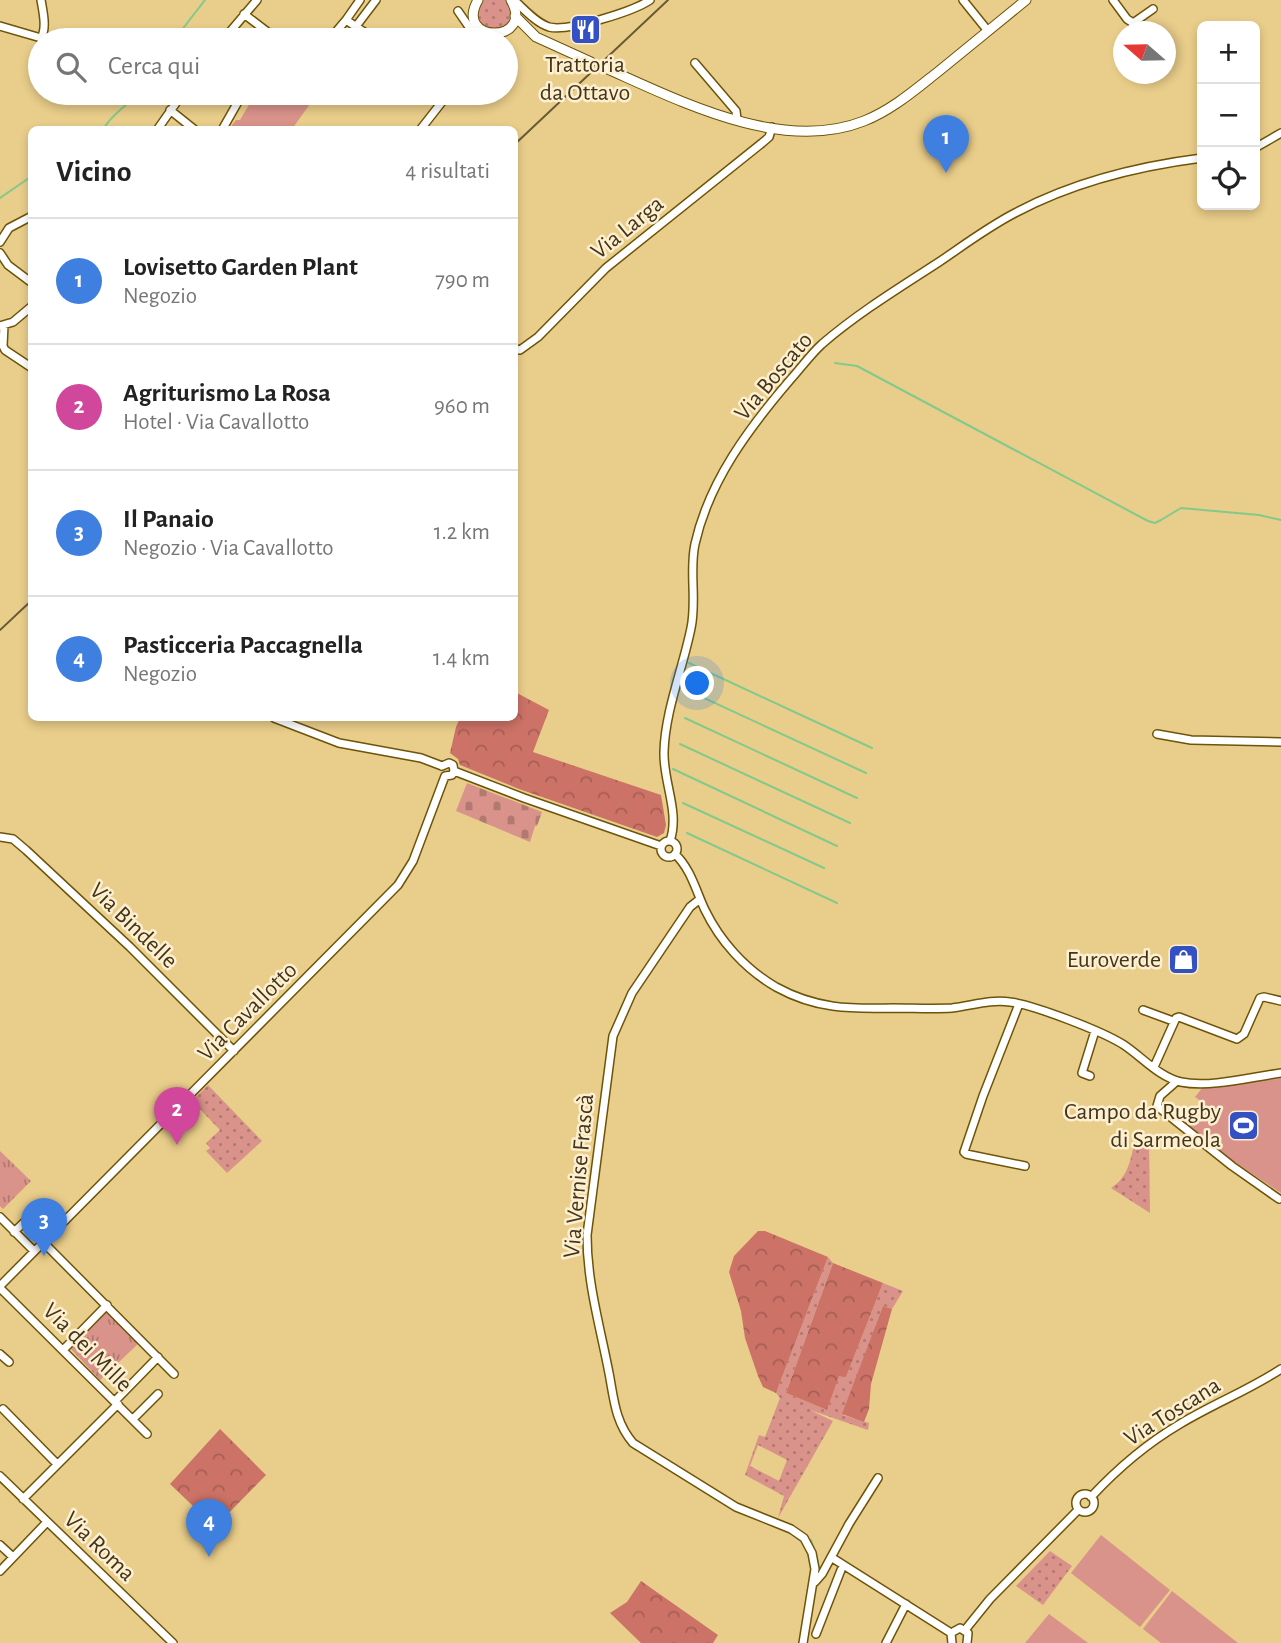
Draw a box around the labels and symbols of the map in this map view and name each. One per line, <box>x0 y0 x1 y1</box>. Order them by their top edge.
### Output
restaurant icon: Trattoria da Ottavo <box>568 13 602 47</box>
north arrow <box>1113 21 1176 84</box>
place label: Trattoria da Ottavo <box>540 53 630 105</box>
pin: 1 <box>923 115 969 173</box>
street label: Via Larga <box>587 192 668 264</box>
street label: Via Boscato <box>730 328 817 425</box>
your location <box>680 666 714 700</box>
street label: Via Bindelle <box>85 878 182 973</box>
shop icon: Euroverde <box>1167 942 1201 976</box>
place label: Euroverde <box>1067 948 1161 972</box>
street label: Via Cavallotto <box>194 958 302 1066</box>
pin: 2 <box>154 1087 200 1145</box>
street label: Via Vernise Frascà <box>560 1093 598 1259</box>
place label: Campo da Rugby di Sarmeola <box>1064 1100 1221 1152</box>
sports icon: Campo da Rugby di Sarmeola <box>1227 1108 1261 1142</box>
pin: 3 <box>21 1198 67 1256</box>
street label: Via dei Mille <box>38 1298 137 1397</box>
street label: Via Toscana <box>1120 1373 1225 1451</box>
pin: 4 <box>186 1499 232 1557</box>
street label: Via Roma <box>59 1507 140 1586</box>

